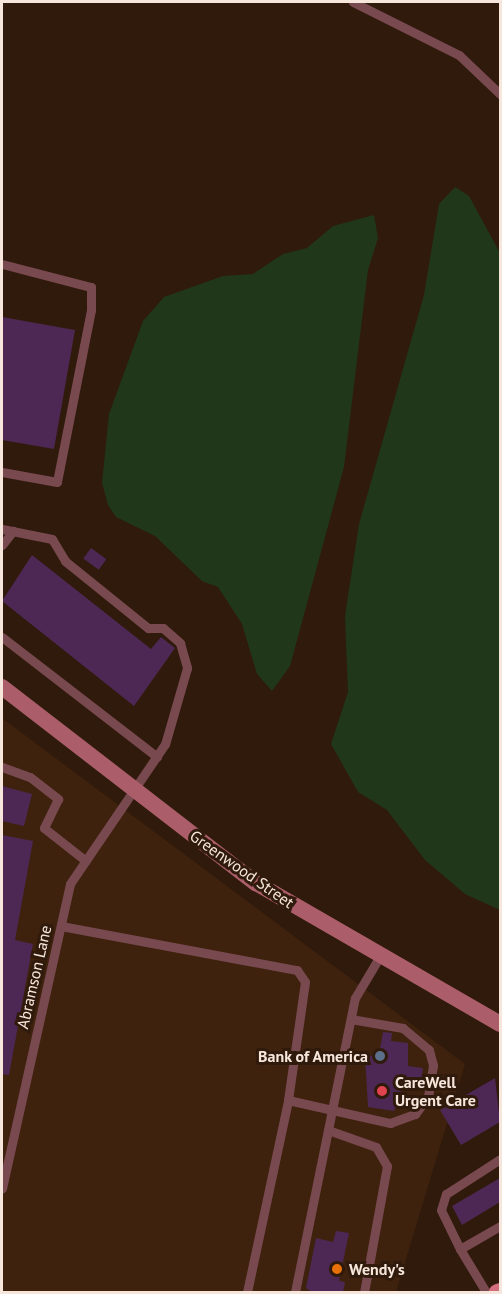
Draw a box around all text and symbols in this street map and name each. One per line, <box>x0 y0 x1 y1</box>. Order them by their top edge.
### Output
street label: Greenwood Street <box>186 826 298 912</box>
street label: Abramson Lane <box>13 923 55 1031</box>
place label: Bank of America <box>257 1046 368 1066</box>
marker: Bank of America <box>373 1049 387 1063</box>
place label: CareWell Urgent Care <box>395 1072 476 1110</box>
marker: CareWell Urgent Care <box>373 1082 391 1100</box>
place label: Wendy's <box>349 1259 405 1279</box>
marker: Wendy's <box>330 1262 344 1276</box>

